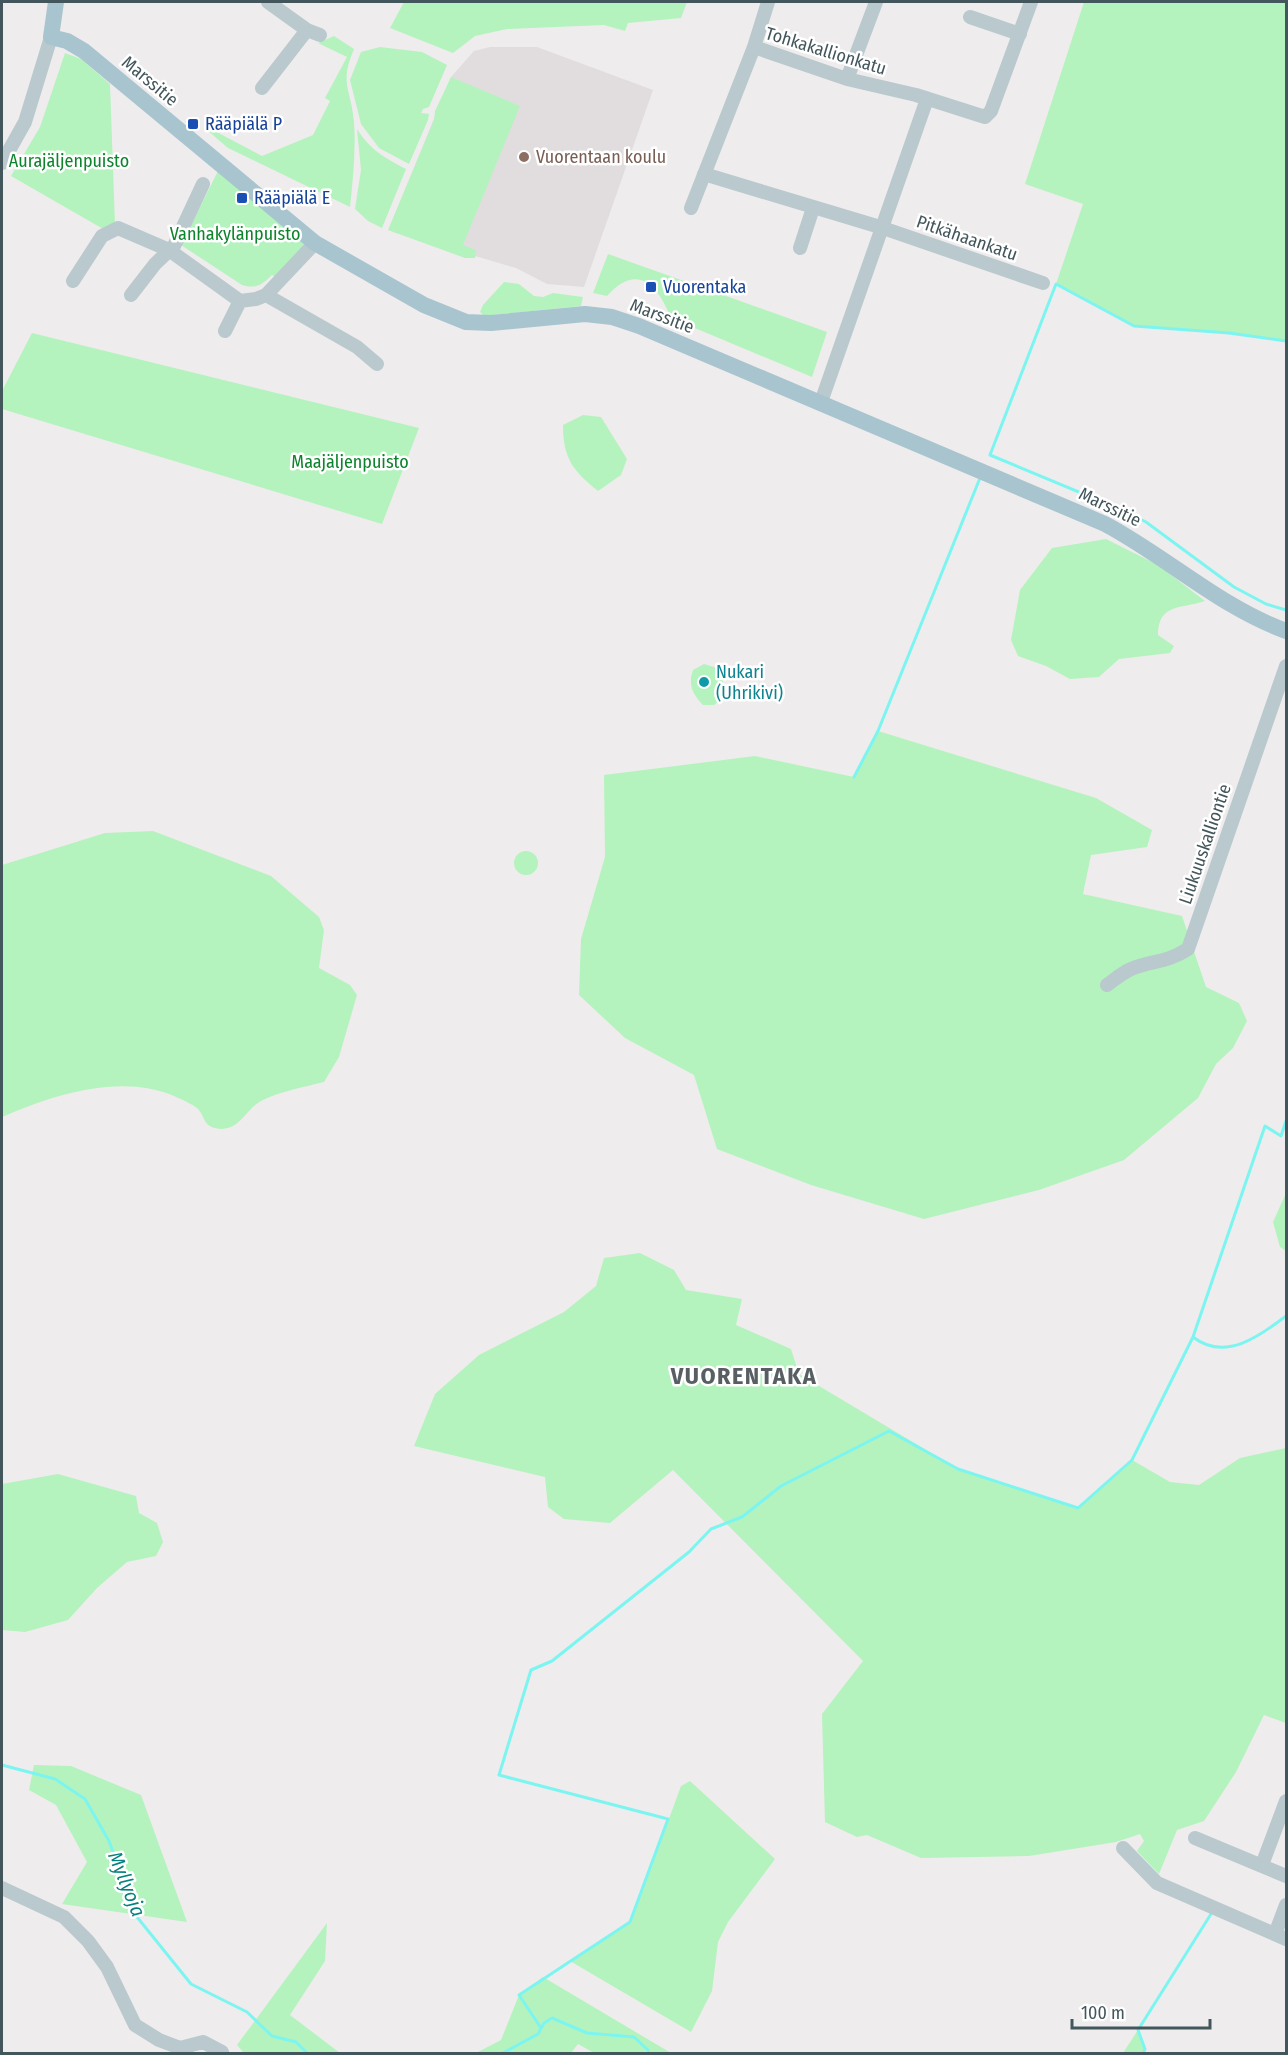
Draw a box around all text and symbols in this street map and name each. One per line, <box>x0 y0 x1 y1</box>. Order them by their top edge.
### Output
street label: Tohkakallionkatu <box>763 22 889 80</box>
street label: Marssitie <box>117 51 183 111</box>
place label: Rääpiälä P <box>205 113 282 135</box>
marker: Rääpiälä P <box>186 117 200 131</box>
place label: Vuorentaan koulu <box>536 146 666 168</box>
park label: Aurajäljenpuisto <box>9 150 129 172</box>
marker: Vuorentaan koulu <box>517 150 531 164</box>
place label: Rääpiälä E <box>254 187 330 209</box>
marker: Rääpiälä E <box>235 191 249 205</box>
street label: Pitkähaankatu <box>914 210 1020 266</box>
park label: Vanhakylänpuisto <box>170 223 300 245</box>
place label: Vuorentaka <box>663 276 747 298</box>
marker: Vuorentaka <box>644 280 658 294</box>
street label: Marssitie <box>627 294 697 338</box>
park label: Maajäljenpuisto <box>291 451 409 473</box>
street label: Marssitie <box>1075 482 1145 532</box>
place label: Nukari (Uhrikivi) <box>716 661 783 704</box>
marker: Nukari (Uhrikivi) <box>697 675 711 689</box>
street label: Liukuuskalliontie <box>1174 781 1236 907</box>
district label: VUORENTAKA <box>670 1362 817 1390</box>
water label: Myllyoja <box>103 1848 151 1920</box>
scale bar <box>1072 1992 1210 2030</box>
text: 100 m <box>1081 2002 1125 2024</box>

